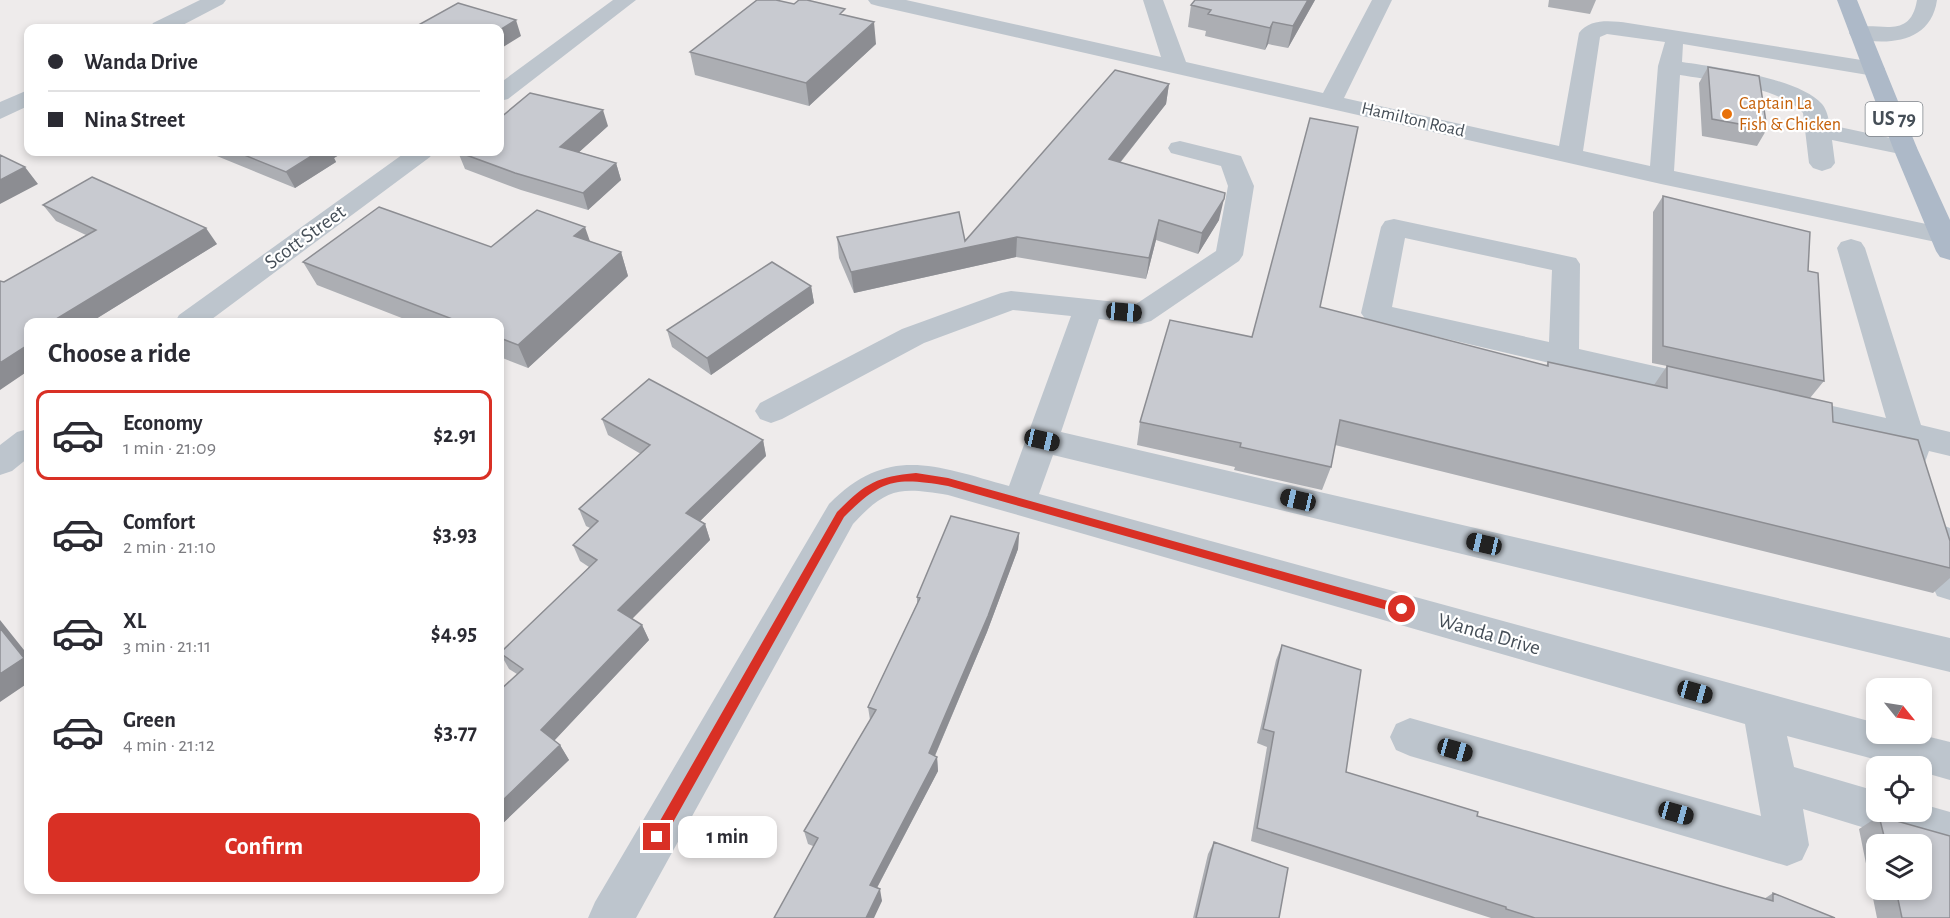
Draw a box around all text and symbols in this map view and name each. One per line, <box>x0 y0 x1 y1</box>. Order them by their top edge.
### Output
text: Wanda Drive <box>84 51 198 73</box>
place label: Captain La Fish & Chicken <box>1739 95 1841 134</box>
street label: Hamilton Road <box>1360 99 1466 141</box>
road number: US 79 <box>1866 102 1922 136</box>
marker: Captain La Fish & Chicken <box>1720 107 1734 121</box>
text: Nina Street <box>84 109 185 131</box>
street label: Scott Street <box>261 201 350 273</box>
car <box>1105 301 1143 323</box>
text: Choose a ride <box>48 340 191 367</box>
icon: car <box>51 408 105 462</box>
text: Economy <box>123 412 203 434</box>
text: $2.91 <box>433 424 477 446</box>
car <box>1022 427 1062 453</box>
text: 1 min · 21:09 <box>123 438 216 458</box>
car <box>1278 487 1318 513</box>
icon: car <box>51 507 105 561</box>
text: Comfort <box>123 511 195 533</box>
text: $3.93 <box>432 523 477 545</box>
car <box>1464 531 1504 557</box>
text: 2 min · 21:10 <box>123 537 216 557</box>
route start <box>1388 595 1415 622</box>
icon: car <box>51 606 105 660</box>
street label: Wanda Drive <box>1435 609 1543 659</box>
text: XL <box>123 610 146 632</box>
text: $4.95 <box>431 622 477 644</box>
text: 3 min · 21:11 <box>123 636 211 656</box>
car <box>1675 678 1715 706</box>
north arrow <box>1866 678 1932 744</box>
map controls <box>1866 678 1932 900</box>
icon: car <box>51 705 105 759</box>
text: Green <box>123 709 176 731</box>
text: $3.77 <box>434 721 477 743</box>
text: 4 min · 21:12 <box>123 735 215 755</box>
car <box>1435 736 1475 764</box>
button: locate <box>1866 756 1932 822</box>
car <box>1656 799 1696 827</box>
button: Confirm <box>48 813 480 882</box>
callout: 1 min <box>678 816 777 858</box>
route end <box>643 823 670 850</box>
text: 1 min <box>706 827 749 847</box>
button: layers <box>1866 834 1932 900</box>

